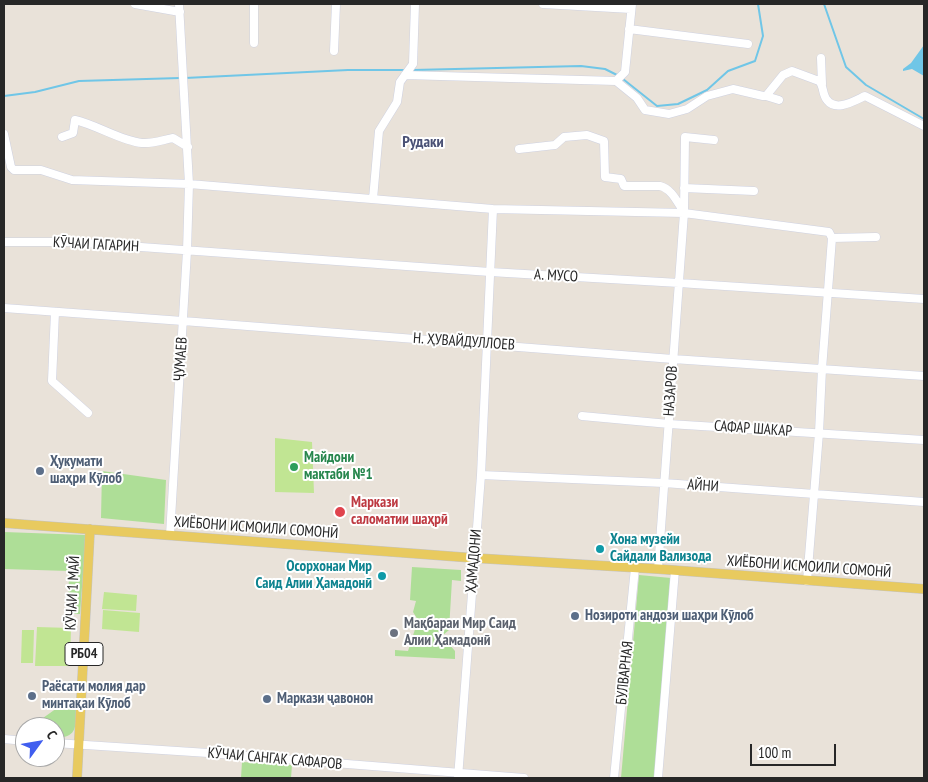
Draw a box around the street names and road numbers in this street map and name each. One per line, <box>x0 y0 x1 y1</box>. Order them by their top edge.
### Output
street label: КӮЧАИ ГАГАРИН <box>53 234 139 256</box>
street label: А. МУСО <box>534 266 578 286</box>
street label: Н. ҲУВАЙДУЛЛОЕВ <box>413 329 515 355</box>
street label: ҶУМАЕВ <box>170 336 192 382</box>
street label: НАЗАРОВ <box>660 365 682 417</box>
street label: САФАР ШАКАР <box>713 417 793 441</box>
street label: АЙНИ <box>687 476 719 496</box>
street label: ХИЁБОНИ ИСМОИЛИ СОМОНӢ <box>173 513 339 543</box>
street label: ҲАМАДОНИ <box>462 528 486 594</box>
street label: ХИЁБОНИ ИСМОИЛИ СОМОНӢ <box>726 552 892 582</box>
street label: КӮЧАИ 1 МАЙ <box>62 555 84 631</box>
street label: БУЛВАРНАЯ <box>613 640 637 706</box>
road number: РБ04 <box>65 642 103 666</box>
street label: КӮЧАИ САНГАК САФАРОВ <box>207 744 343 774</box>

